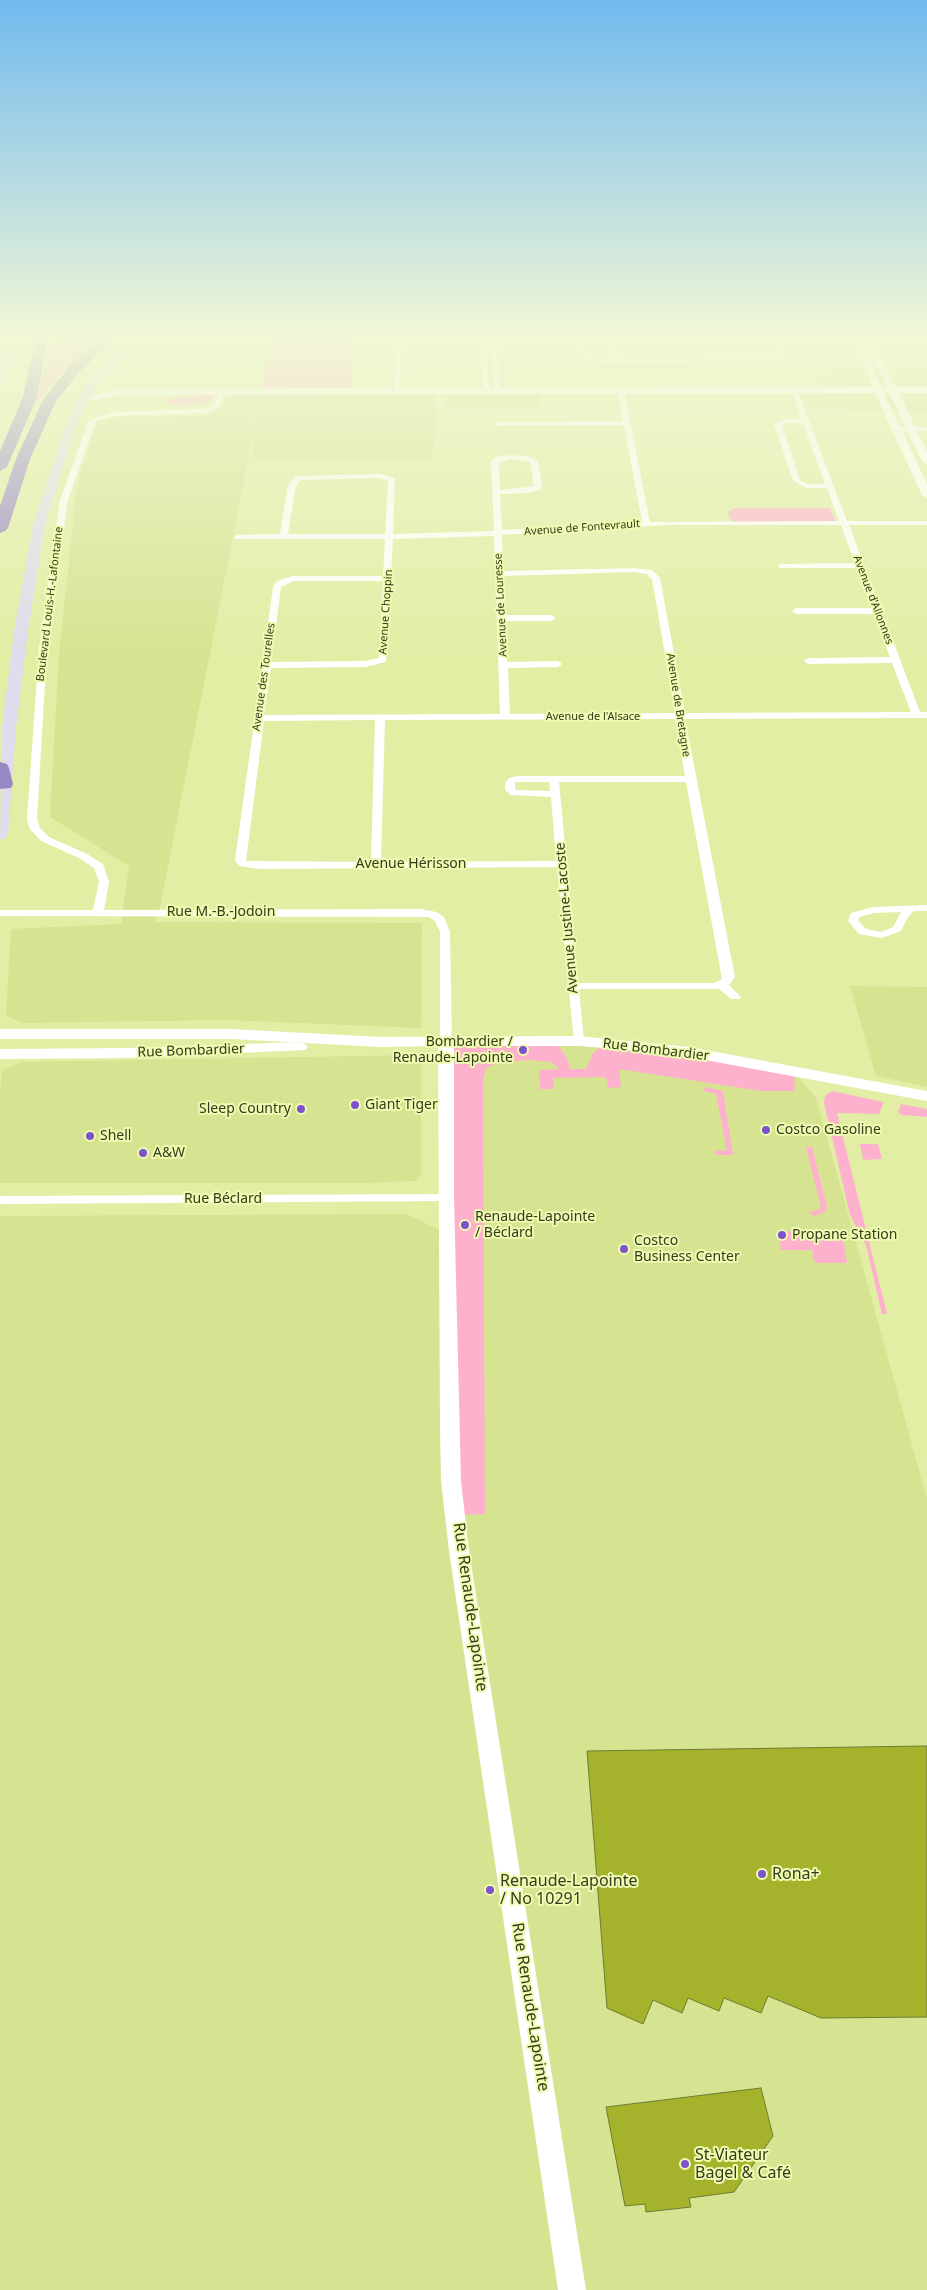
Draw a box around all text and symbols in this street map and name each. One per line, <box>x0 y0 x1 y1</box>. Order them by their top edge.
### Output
street label: Avenue de Fontevrault <box>524 517 640 539</box>
street label: Boulevard Louis-H.-Lafontaine <box>34 526 66 682</box>
street label: Avenue de Louresse <box>492 553 510 657</box>
street label: Avenue d'Allonnes <box>850 554 896 646</box>
street label: Avenue Choppin <box>376 569 396 655</box>
street label: Avenue des Tourelles <box>250 622 278 732</box>
street label: Avenue de Bretagne <box>663 652 693 758</box>
street label: Avenue de l'Alsace <box>546 710 640 724</box>
street label: Avenue Justine-Lacoste <box>552 842 582 994</box>
street label: Avenue Hérisson <box>356 856 466 872</box>
street label: Rue M.-B.-Jodoin <box>167 904 275 920</box>
place label: Bombardier / Renaude-Lapointe <box>393 1034 513 1066</box>
street label: Rue Bombardier <box>602 1035 710 1065</box>
street label: Rue Bombardier <box>137 1041 245 1061</box>
marker: Bombardier / Renaude-Lapointe <box>517 1044 529 1056</box>
place label: Giant Tiger <box>365 1097 438 1113</box>
marker: Giant Tiger <box>349 1099 361 1111</box>
place label: Sleep Country <box>199 1101 291 1117</box>
marker: Sleep Country <box>295 1103 307 1115</box>
place label: Costco Gasoline <box>776 1122 881 1138</box>
marker: Costco Gasoline <box>760 1124 772 1136</box>
place label: Shell <box>100 1128 131 1144</box>
marker: Shell <box>84 1130 96 1142</box>
place label: A&W <box>153 1145 185 1161</box>
marker: A&W <box>137 1147 149 1159</box>
street label: Rue Béclard <box>184 1191 262 1207</box>
place label: Renaude-Lapointe / Béclard <box>475 1209 595 1242</box>
marker: Renaude-Lapointe / Béclard <box>459 1219 471 1231</box>
place label: Propane Station <box>792 1227 897 1243</box>
marker: Propane Station <box>776 1229 788 1241</box>
place label: Costco Business Center <box>634 1233 740 1266</box>
marker: Costco Business Center <box>618 1243 630 1255</box>
street label: Rue Renaude-Lapointe <box>449 1521 491 1693</box>
place label: Rona+ <box>772 1864 820 1884</box>
marker: Rona+ <box>756 1868 768 1880</box>
place label: Renaude-Lapointe / No 10291 <box>500 1871 637 1909</box>
marker: Renaude-Lapointe / No 10291 <box>484 1884 496 1896</box>
street label: Rue Renaude-Lapointe <box>507 1921 553 2093</box>
place label: St-Viateur Bagel & Café <box>695 2145 791 2183</box>
marker: St-Viateur Bagel & Café <box>679 2158 691 2170</box>

